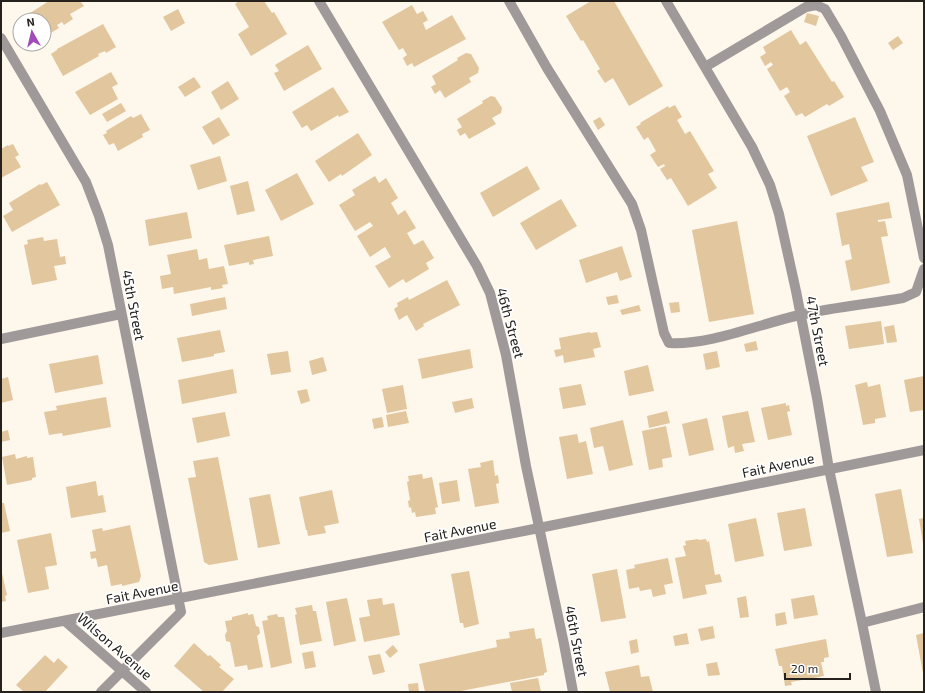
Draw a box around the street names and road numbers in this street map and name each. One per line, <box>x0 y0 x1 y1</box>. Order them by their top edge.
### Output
street label: 45th Street <box>119 268 149 342</box>
street label: 46th Street <box>493 286 529 360</box>
street label: 47th Street <box>803 294 833 368</box>
street label: Fait Avenue <box>740 449 816 481</box>
street label: Fait Avenue <box>422 515 498 545</box>
street label: Fait Avenue <box>104 577 180 607</box>
street label: 46th Street <box>562 604 592 678</box>
street label: Wilson Avenue <box>74 609 156 683</box>

